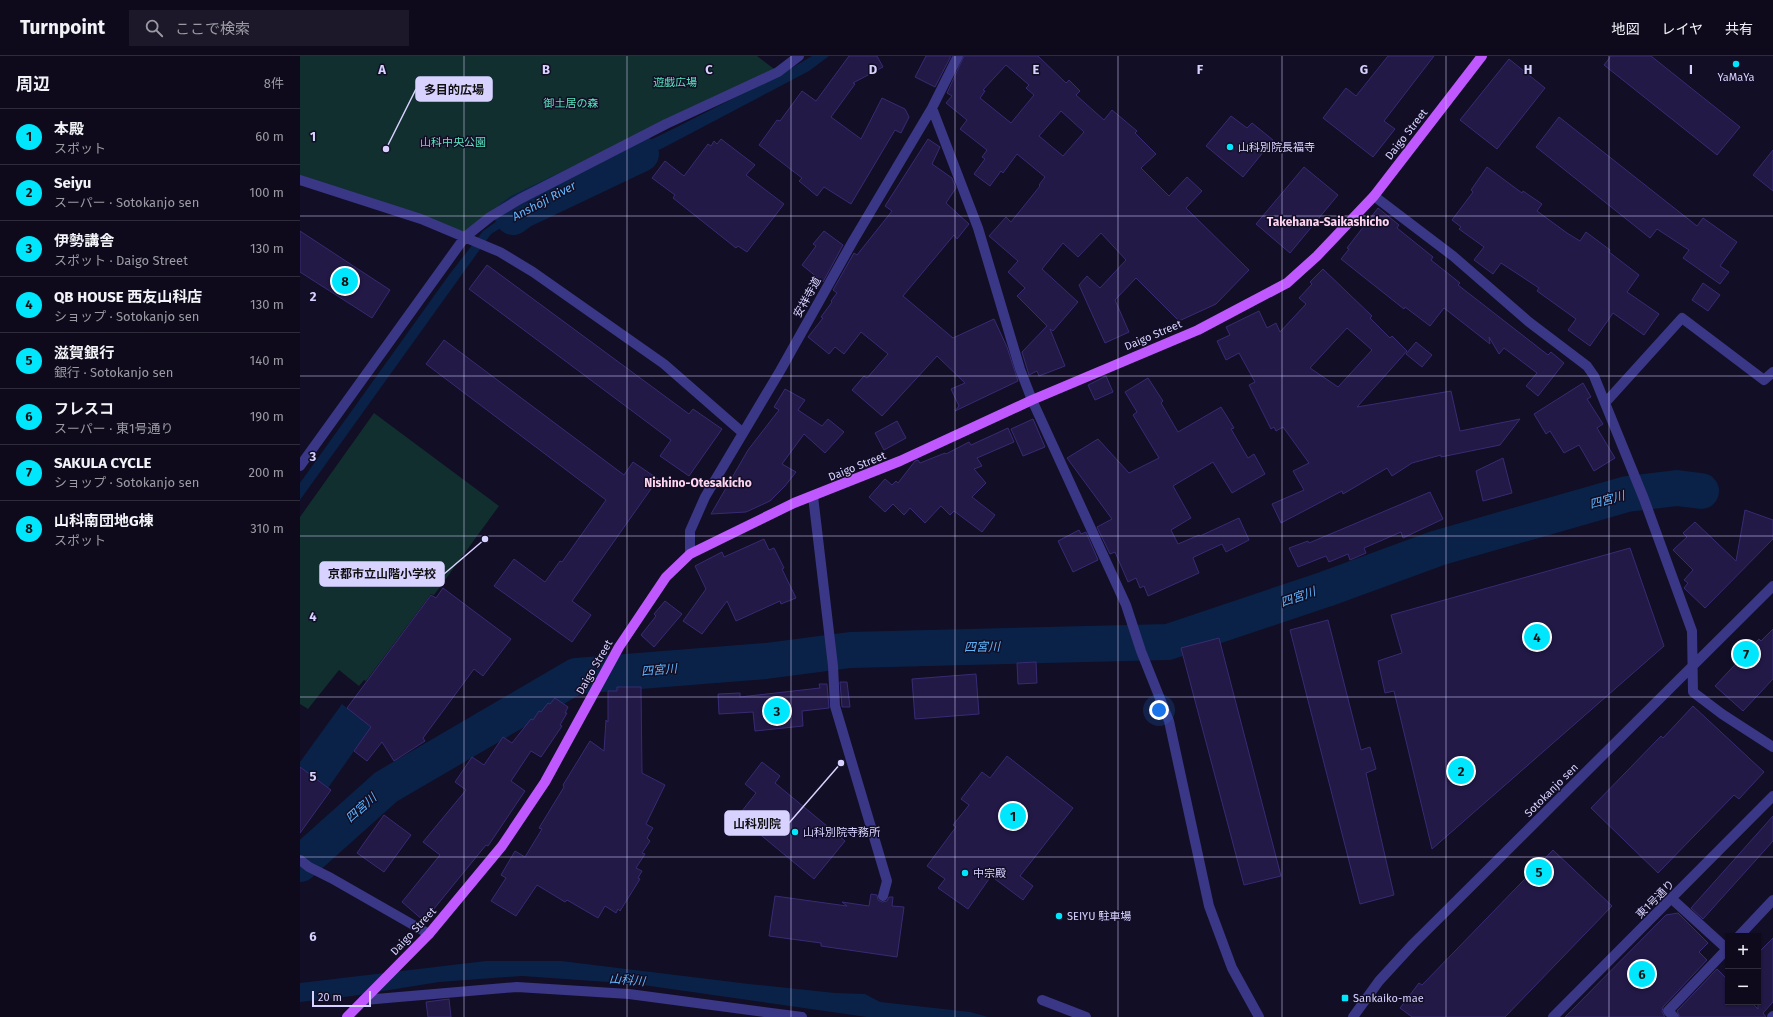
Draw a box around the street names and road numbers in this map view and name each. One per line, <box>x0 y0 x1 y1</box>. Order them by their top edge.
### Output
street label: Daigo Street <box>1383 106 1430 162</box>
street label: 安祥寺道 <box>791 275 824 320</box>
street label: Daigo Street <box>1123 318 1184 353</box>
street label: Daigo Street <box>827 449 888 484</box>
street label: Daigo Street <box>574 638 615 697</box>
street label: Sotokanjo sen <box>1522 761 1581 820</box>
street label: 東1号通り <box>1634 878 1677 921</box>
street label: Daigo Street <box>388 905 439 958</box>

